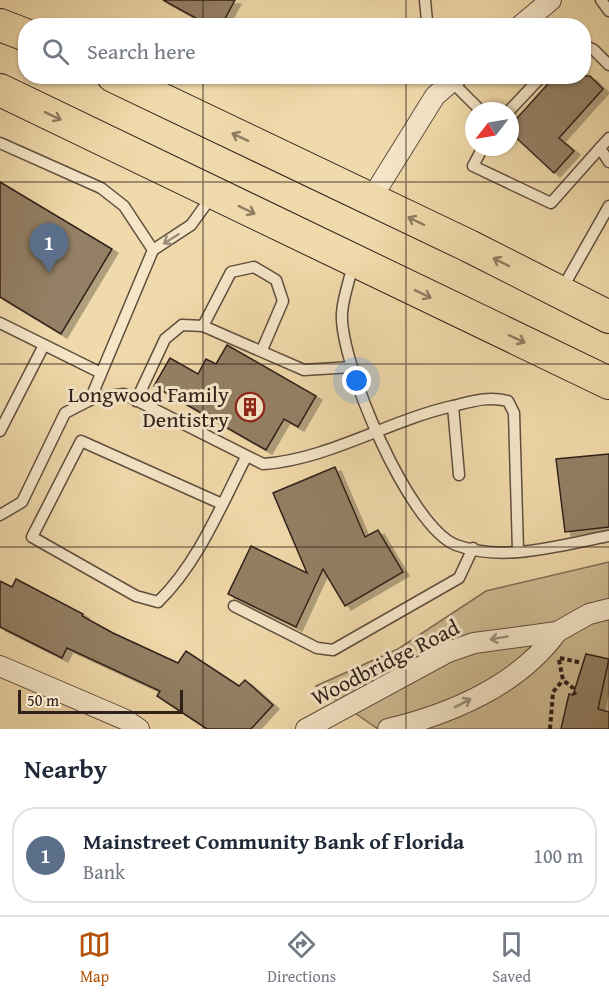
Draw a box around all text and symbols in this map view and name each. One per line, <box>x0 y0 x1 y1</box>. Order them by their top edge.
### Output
search box <box>18 18 591 84</box>
icon: search <box>39 35 72 68</box>
text: Search here <box>87 35 196 67</box>
north arrow <box>465 102 519 156</box>
one-way arrow <box>43 110 61 122</box>
one-way arrow <box>231 130 249 142</box>
one-way arrow <box>238 204 256 216</box>
one-way arrow <box>407 214 425 226</box>
pin: 1 <box>29 224 68 273</box>
one-way arrow <box>163 233 180 245</box>
one-way arrow <box>492 256 510 267</box>
one-way arrow <box>414 289 432 300</box>
one-way arrow <box>508 334 526 346</box>
your location <box>342 366 371 395</box>
place label: Longwood Family Dentistry <box>68 378 229 435</box>
building icon: Longwood Family Dentistry <box>234 391 266 423</box>
street label: Woodbridge Road <box>305 611 465 713</box>
one-way arrow <box>490 633 509 644</box>
scale bar <box>18 687 183 714</box>
text: 50 m <box>27 688 59 712</box>
one-way arrow <box>454 697 472 708</box>
text: Nearby <box>24 749 107 788</box>
text: Mainstreet Community Bank of Florida <box>83 825 464 857</box>
text: 1 <box>40 841 51 870</box>
text: 100 m <box>533 841 583 870</box>
text: Bank <box>83 857 125 886</box>
tab: Map <box>78 928 111 988</box>
tab: Directions <box>267 928 336 988</box>
tab: Saved <box>492 928 531 988</box>

